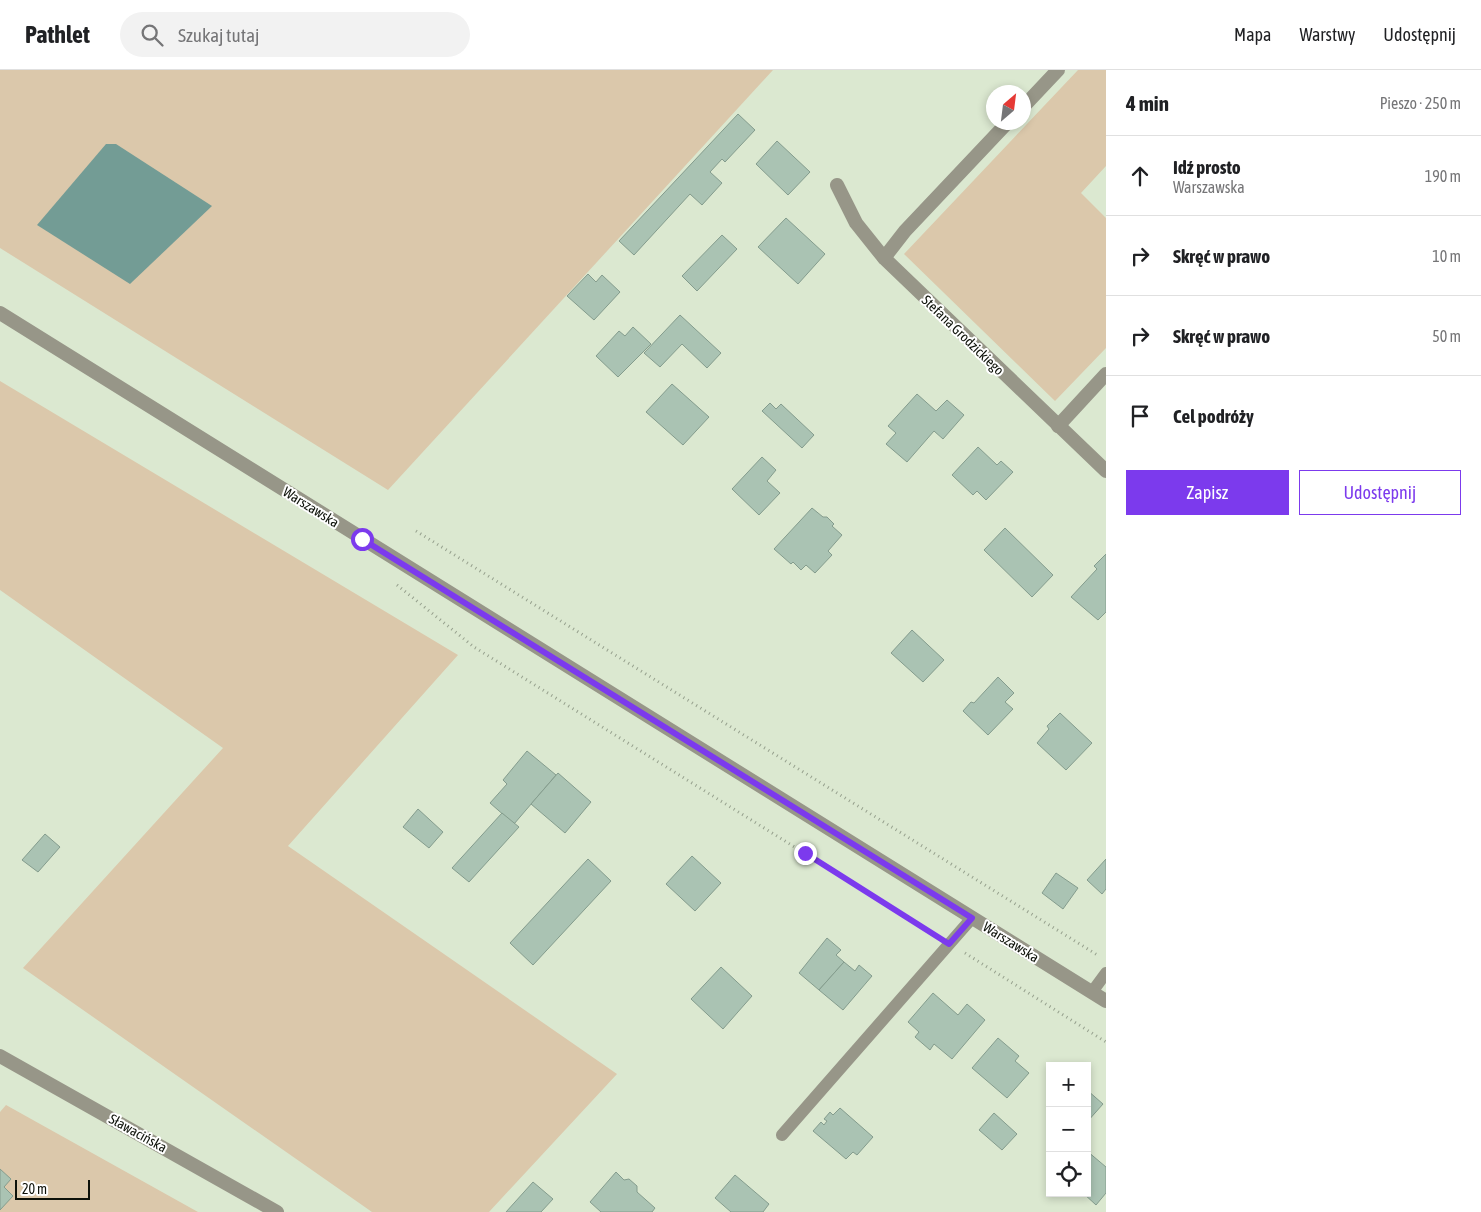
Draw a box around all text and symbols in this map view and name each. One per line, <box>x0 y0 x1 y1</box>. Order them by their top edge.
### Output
search box <box>120 12 470 57</box>
text: Pathlet <box>25 21 90 48</box>
icon: search <box>138 21 166 49</box>
text: Szukaj tutaj <box>178 24 259 46</box>
text: Mapa <box>1234 24 1271 45</box>
text: Warstwy <box>1299 24 1355 45</box>
text: Udostępnij <box>1383 24 1456 45</box>
north arrow <box>986 85 1031 130</box>
text: 4 min <box>1126 91 1169 115</box>
text: Pieszo · 250 m <box>1380 94 1461 112</box>
text: Idź prosto <box>1173 156 1241 178</box>
icon: ahead <box>1126 162 1154 190</box>
text: 190 m <box>1425 167 1461 185</box>
text: Warszawska <box>1173 178 1245 196</box>
icon: right <box>1126 242 1154 270</box>
text: Skręć w prawo <box>1173 245 1270 267</box>
text: 10 m <box>1432 247 1461 265</box>
street label: Stefana Grodzickiego <box>919 292 1007 378</box>
icon: right <box>1126 322 1154 350</box>
text: Skręć w prawo <box>1173 325 1270 347</box>
text: 50 m <box>1432 327 1461 345</box>
icon: arrive <box>1126 402 1154 430</box>
text: Cel podróży <box>1173 405 1254 427</box>
button: Zapisz <box>1126 470 1289 515</box>
button: Udostępnij <box>1299 470 1461 515</box>
street label: Warszawska <box>280 484 342 530</box>
route start <box>351 528 374 551</box>
route end <box>794 842 817 865</box>
street label: Warszawska <box>980 919 1042 965</box>
map controls <box>1046 1062 1091 1197</box>
button: + <box>1046 1062 1091 1107</box>
button: − <box>1046 1107 1091 1152</box>
street label: Sławacińska <box>106 1111 170 1155</box>
button: locate <box>1046 1152 1091 1197</box>
scale bar <box>15 1177 90 1200</box>
text: 20 m <box>22 1181 47 1197</box>

